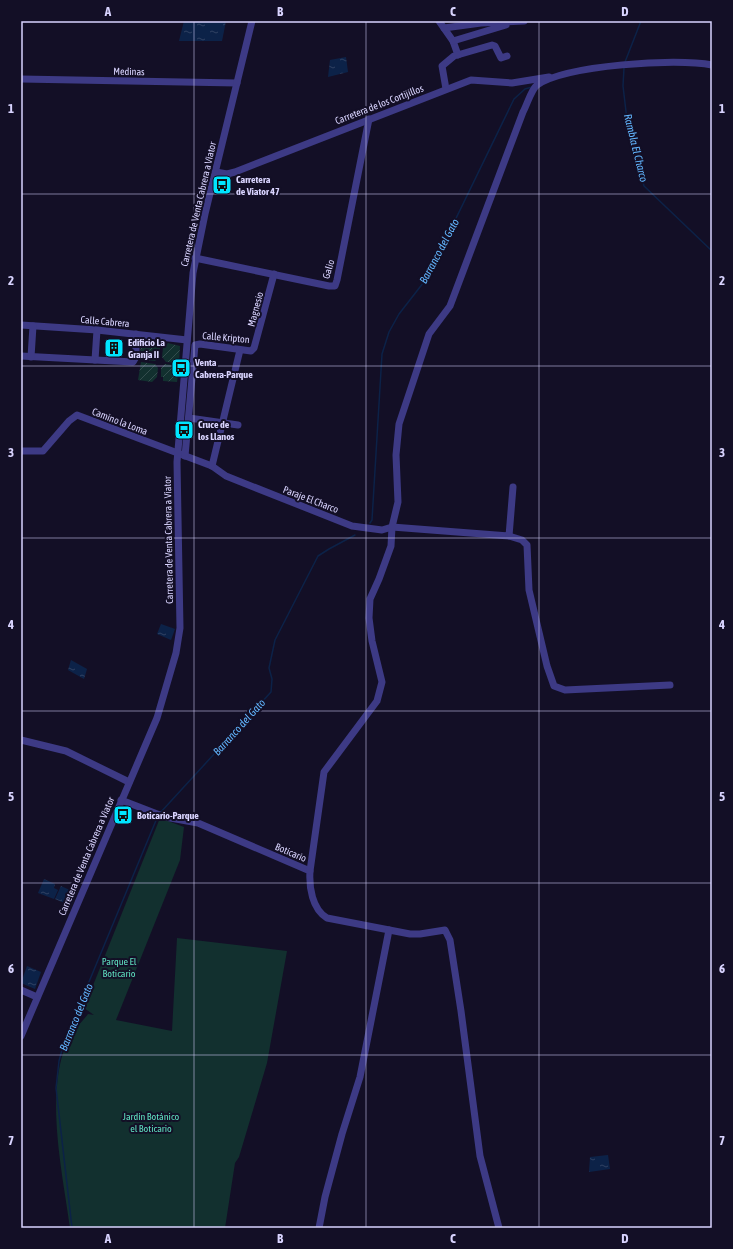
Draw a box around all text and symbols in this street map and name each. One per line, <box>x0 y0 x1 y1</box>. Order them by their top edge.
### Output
text: A <box>104 4 112 19</box>
text: B <box>277 4 284 19</box>
text: C <box>450 4 456 19</box>
text: D <box>621 4 629 19</box>
street label: Medinas <box>113 66 145 77</box>
street label: Carretera de los Cortijillos <box>333 82 425 126</box>
text: 1 <box>8 101 14 116</box>
text: 1 <box>719 101 725 116</box>
water label: Rambla El Charco <box>622 113 650 183</box>
street label: Carretera de Venta Cabrera a Viator <box>179 140 218 268</box>
bus stop icon: Carretera de Viator 47 <box>211 174 233 196</box>
place label: Carretera de Viator 47 <box>236 174 280 197</box>
water label: Barranco del Gato <box>417 217 461 285</box>
street label: Galio <box>320 258 337 280</box>
text: 2 <box>8 273 14 288</box>
text: 2 <box>719 273 725 288</box>
street label: Magnesio <box>246 290 265 328</box>
street label: Calle Cabrera <box>80 314 130 329</box>
street label: Calle Kripton <box>202 330 250 345</box>
building icon: Edificio La Granja II <box>103 337 125 359</box>
place label: Edificio La Granja II <box>128 337 165 360</box>
bus stop icon: Venta Cabrera-Parque <box>170 357 192 379</box>
place label: Venta Cabrera-Parque <box>194 357 253 380</box>
street label: Camino la Loma <box>90 406 149 437</box>
bus stop icon: Cruce de los Llanos <box>173 419 195 441</box>
place label: Cruce de los Llanos <box>198 419 235 442</box>
text: 3 <box>8 445 14 460</box>
text: 3 <box>719 445 725 460</box>
street label: Carretera de Venta Cabrera a Viator <box>162 475 175 604</box>
street label: Paraje El Charco <box>281 484 340 515</box>
text: 4 <box>7 617 14 632</box>
text: 4 <box>718 617 725 632</box>
water label: Barranco del Gato <box>211 696 267 758</box>
text: 5 <box>8 789 14 804</box>
text: 5 <box>719 789 725 804</box>
street label: Carretera de Venta Cabrera a Viator <box>56 794 117 917</box>
bus stop icon: Boticario-Parque <box>112 804 134 826</box>
place label: Boticario-Parque <box>137 810 199 821</box>
street label: Boticario <box>274 841 308 864</box>
park label: Parque El Boticario <box>102 956 137 979</box>
text: 6 <box>8 961 14 976</box>
text: 6 <box>719 961 725 976</box>
water label: Barranco del Gato <box>57 982 95 1052</box>
park label: Jardín Botánico el Boticario <box>123 1111 180 1134</box>
text: 7 <box>8 1133 14 1148</box>
text: 7 <box>719 1133 725 1148</box>
text: A <box>104 1231 112 1246</box>
text: B <box>277 1231 284 1246</box>
text: C <box>450 1231 456 1246</box>
text: D <box>621 1231 629 1246</box>

